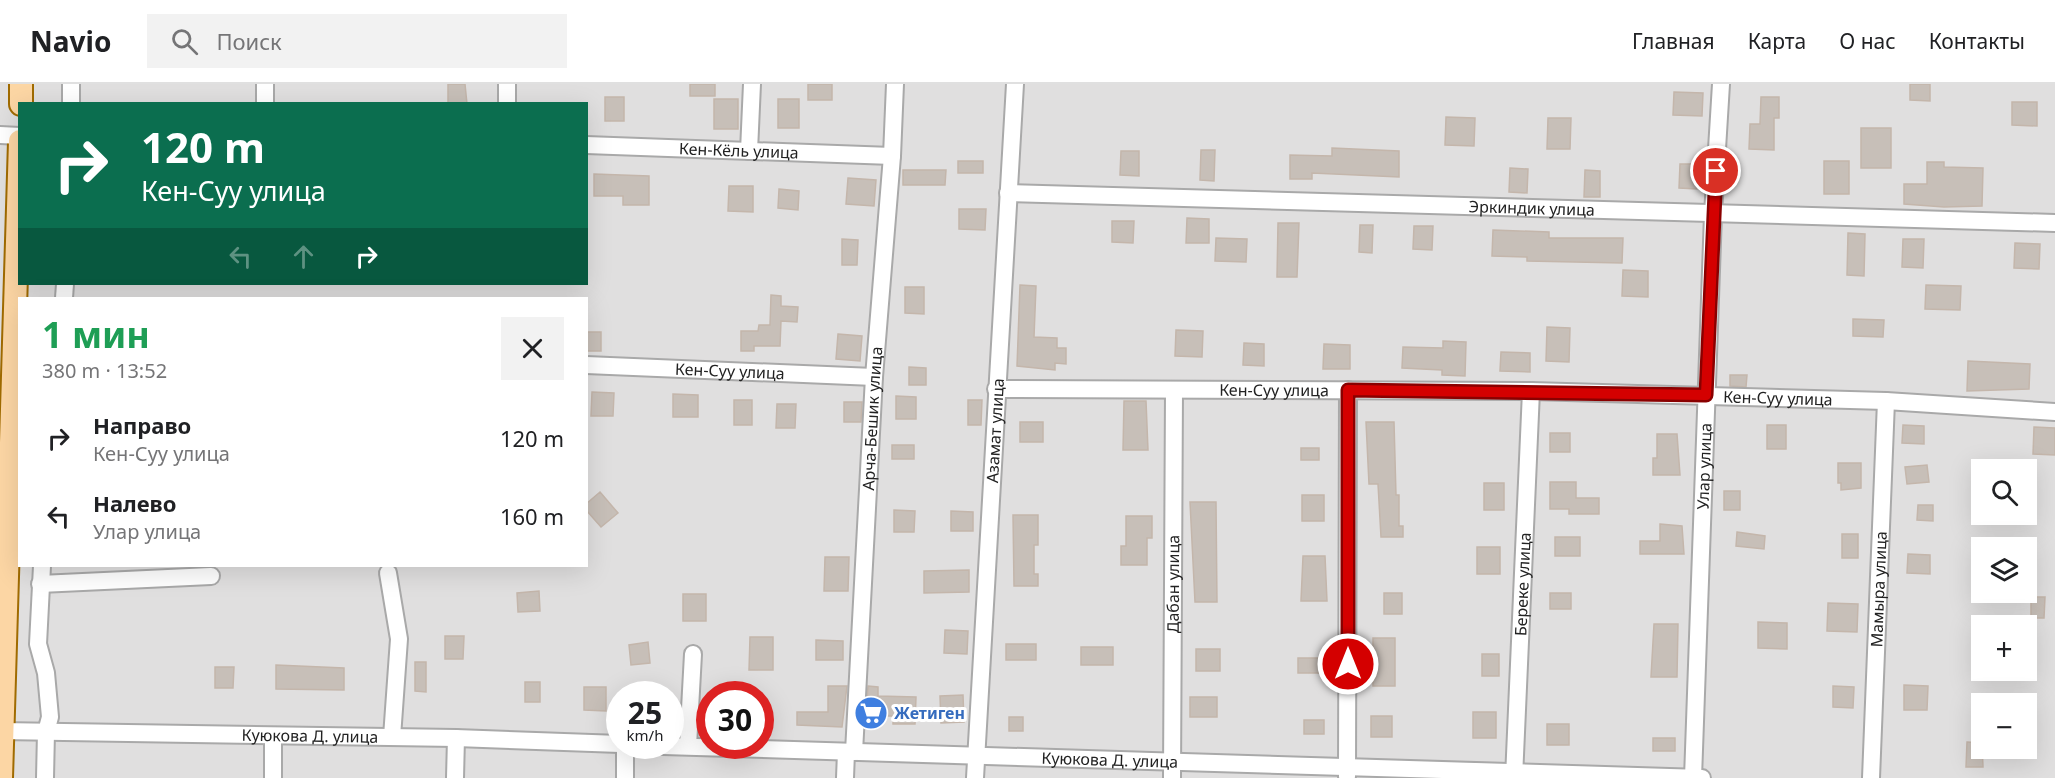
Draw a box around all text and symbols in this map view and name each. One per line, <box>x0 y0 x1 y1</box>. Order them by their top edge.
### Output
search box <box>147 14 567 68</box>
text: Navio <box>30 22 111 60</box>
icon: search <box>168 25 201 58</box>
text: Поиск <box>216 26 282 56</box>
text: Главная <box>1632 27 1715 55</box>
text: Карта <box>1748 27 1806 55</box>
text: О нас <box>1839 27 1896 55</box>
text: Контакты <box>1929 27 2025 55</box>
text: 120 m <box>141 118 265 175</box>
icon: right <box>42 126 120 204</box>
street label: Кен-Кёль улица <box>679 137 799 164</box>
pin <box>1690 145 1741 196</box>
icon: arrive <box>1699 154 1732 187</box>
text: Кен-Суу улица <box>141 172 326 209</box>
street label: Эркиндик улица <box>1468 195 1595 221</box>
icon: left <box>224 240 257 273</box>
icon: ahead <box>287 240 320 273</box>
icon: right <box>350 240 383 273</box>
text: 1 мин <box>42 310 150 359</box>
button: close <box>501 317 564 380</box>
street label: Арча-Бешик улица <box>857 346 887 491</box>
text: 380 m · 13:52 <box>42 357 167 384</box>
street label: Кен-Суу улица <box>675 358 785 384</box>
street label: Азамат улица <box>981 378 1009 484</box>
street label: Кен-Суу улица <box>1219 379 1329 401</box>
street label: Кен-Суу улица <box>1723 385 1833 410</box>
text: Направо <box>93 410 191 440</box>
icon: right <box>42 422 75 455</box>
street label: Улар улица <box>1692 422 1717 510</box>
text: 120 m <box>500 423 564 453</box>
text: Кен-Суу улица <box>93 440 230 467</box>
map controls <box>1971 459 2037 759</box>
button: search <box>1971 459 2037 525</box>
text: Налево <box>93 488 176 518</box>
icon: left <box>42 500 75 533</box>
text: 160 m <box>500 501 564 531</box>
text: Улар улица <box>93 518 201 545</box>
street label: Мамыра улица <box>1865 531 1892 648</box>
street label: Береке улица <box>1509 532 1536 637</box>
street label: Дабан улица <box>1162 535 1184 633</box>
button: layers <box>1971 537 2037 603</box>
button: + <box>1971 615 2037 681</box>
position arrow <box>1316 632 1380 696</box>
speed limit sign: 30 <box>696 681 774 759</box>
text: 25 <box>628 692 662 733</box>
button: − <box>1971 693 2037 759</box>
supermarket icon: Жетиген <box>853 695 889 731</box>
place label: Жетиген <box>894 702 965 724</box>
street label: Куюкова Д. улица <box>241 724 378 748</box>
text: km/h <box>627 725 663 745</box>
street label: Куюкова Д. улица <box>1041 747 1178 773</box>

